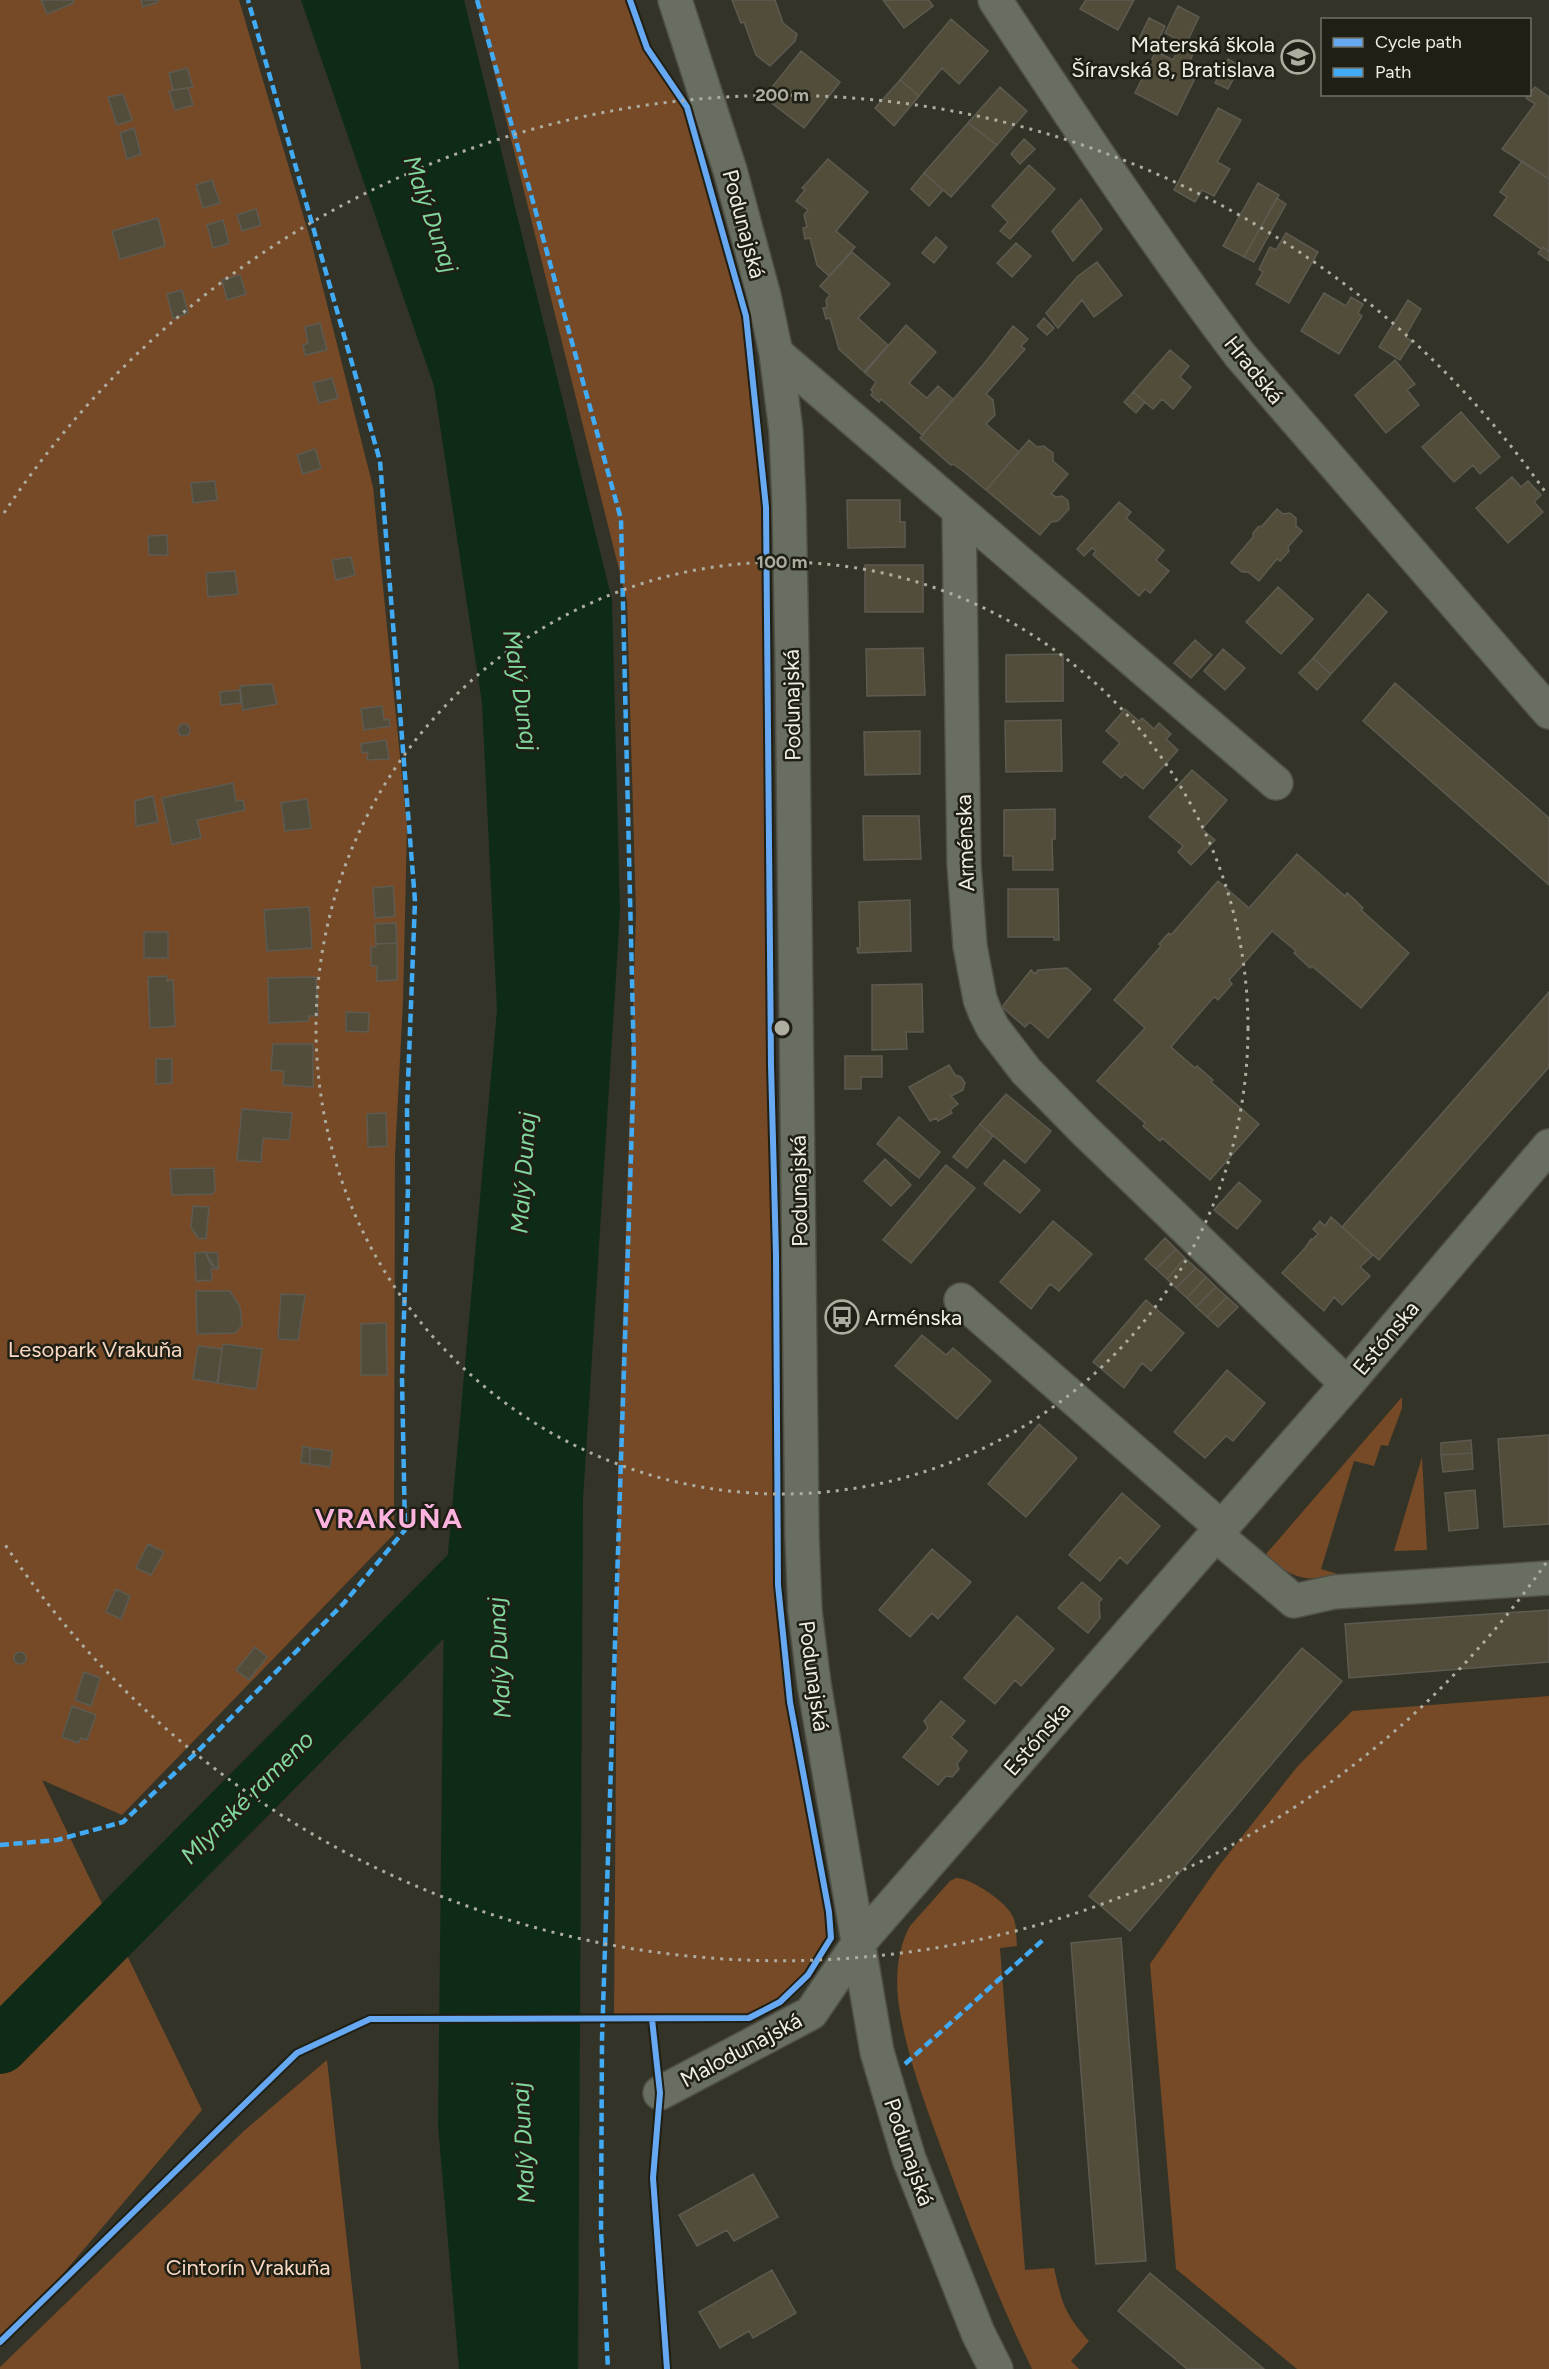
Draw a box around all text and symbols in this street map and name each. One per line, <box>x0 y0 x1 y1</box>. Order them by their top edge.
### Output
legend <box>1321 18 1531 96</box>
place label: Materská škola Šíravská 8, Bratislava <box>1071 31 1275 83</box>
text: Cycle path <box>1375 31 1462 53</box>
school or university icon: Materská škola Šíravská 8, Bratislava <box>1280 39 1316 75</box>
text: Path <box>1375 61 1411 83</box>
text: 200 m <box>755 84 809 106</box>
water label: Malý Dunaj <box>397 152 465 277</box>
street label: Podunajská <box>716 167 772 281</box>
street label: Hradská <box>1218 330 1290 410</box>
text: 100 m <box>757 551 807 573</box>
water label: Malý Dunaj <box>497 628 545 753</box>
street label: Podunajská <box>778 649 806 761</box>
street label: Arménska <box>950 794 980 892</box>
centre of rings <box>772 1018 792 1038</box>
water label: Malý Dunaj <box>504 1110 542 1235</box>
street label: Podunajská <box>785 1135 813 1247</box>
street label: Estónska <box>1347 1295 1425 1381</box>
bus stop icon: Arménska <box>824 1299 860 1335</box>
place label: Arménska <box>865 1304 962 1331</box>
park label: Lesopark Vrakuňa <box>8 1336 182 1363</box>
district label: VRAKUŇA <box>315 1501 463 1535</box>
water label: Malý Dunaj <box>481 1596 517 1720</box>
street label: Podunajská <box>793 1619 835 1733</box>
street label: Estónska <box>998 1697 1076 1781</box>
water label: Mlynské rameno <box>174 1724 320 1870</box>
street label: Malodunajská <box>676 2007 806 2093</box>
water label: Malý Dunaj <box>505 2081 541 2205</box>
street label: Podunajská <box>878 2095 940 2209</box>
park label: Cintorín Vrakuňa <box>166 2254 330 2281</box>

